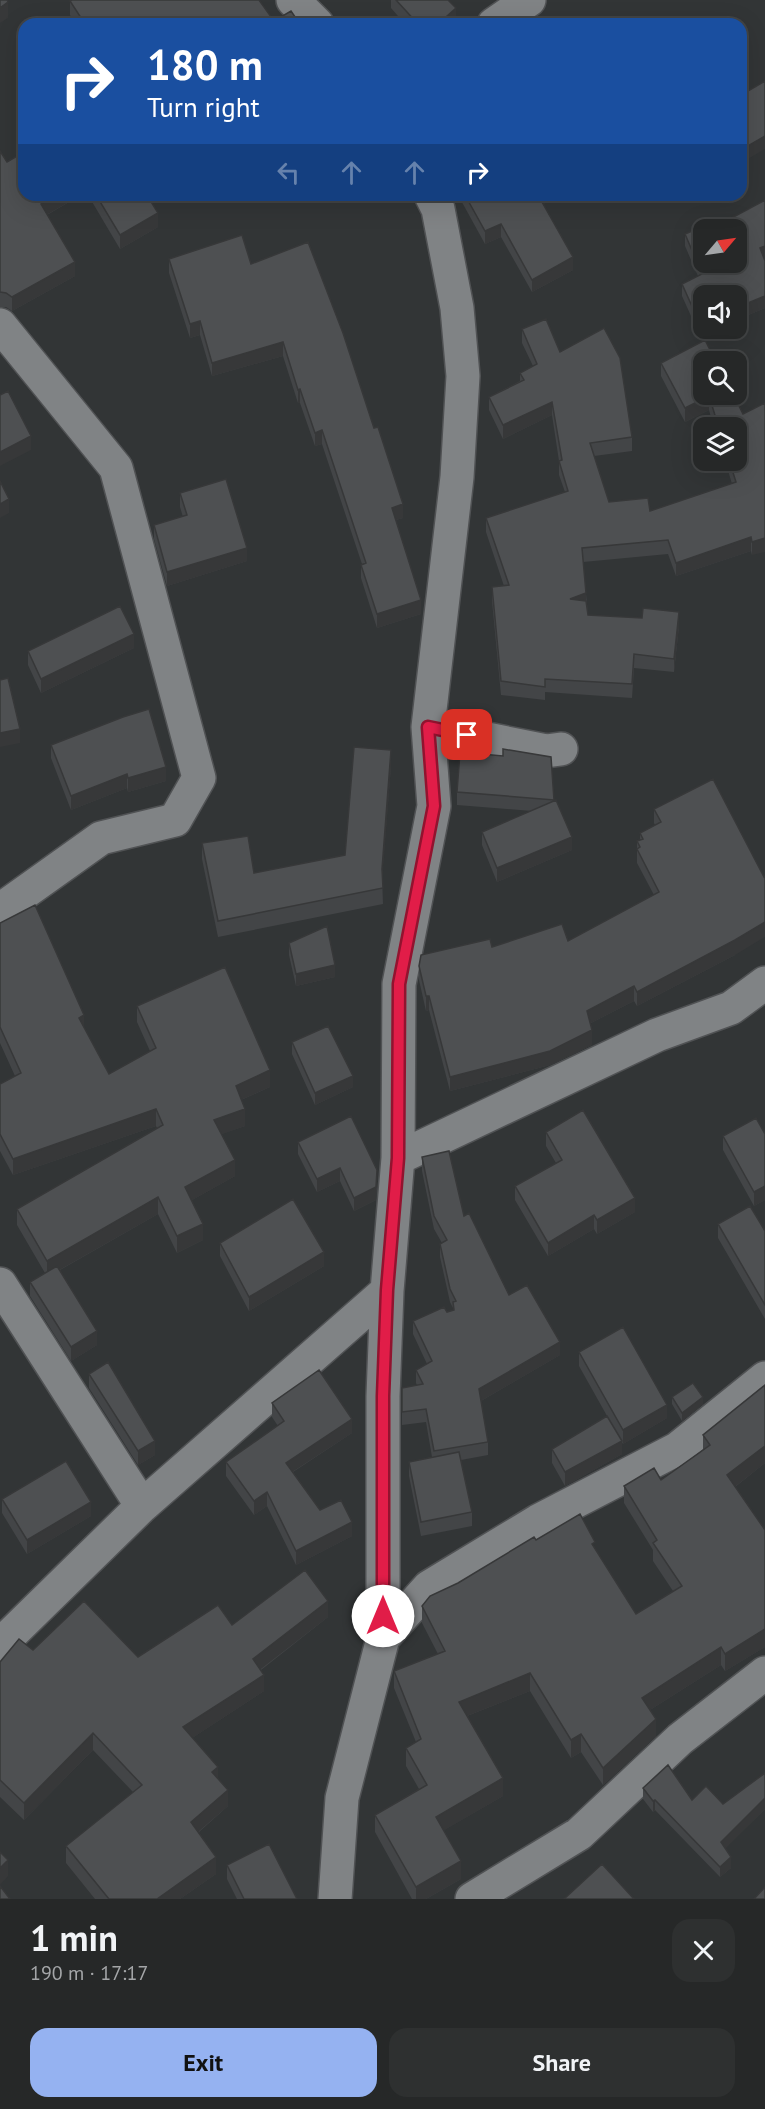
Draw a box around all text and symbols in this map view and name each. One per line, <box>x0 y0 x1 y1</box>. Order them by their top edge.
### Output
text: 180 m <box>147 37 263 92</box>
icon: right <box>48 42 126 120</box>
text: Turn right <box>147 90 260 124</box>
icon: left <box>272 156 305 189</box>
icon: ahead <box>335 156 368 189</box>
icon: ahead <box>398 156 431 189</box>
icon: right <box>461 156 494 189</box>
north arrow <box>693 219 747 273</box>
map controls <box>693 219 747 471</box>
button: sound <box>693 285 747 339</box>
button: search <box>693 351 747 405</box>
button: layers <box>693 417 747 471</box>
pin <box>441 709 492 760</box>
icon: arrive <box>450 718 483 751</box>
position arrow <box>351 1584 415 1648</box>
text: 1 min <box>30 1914 118 1961</box>
button: close <box>672 1919 735 1982</box>
text: 190 m · 17:17 <box>30 1960 148 1986</box>
button: Exit <box>30 2028 377 2097</box>
button: Share <box>389 2028 735 2097</box>

